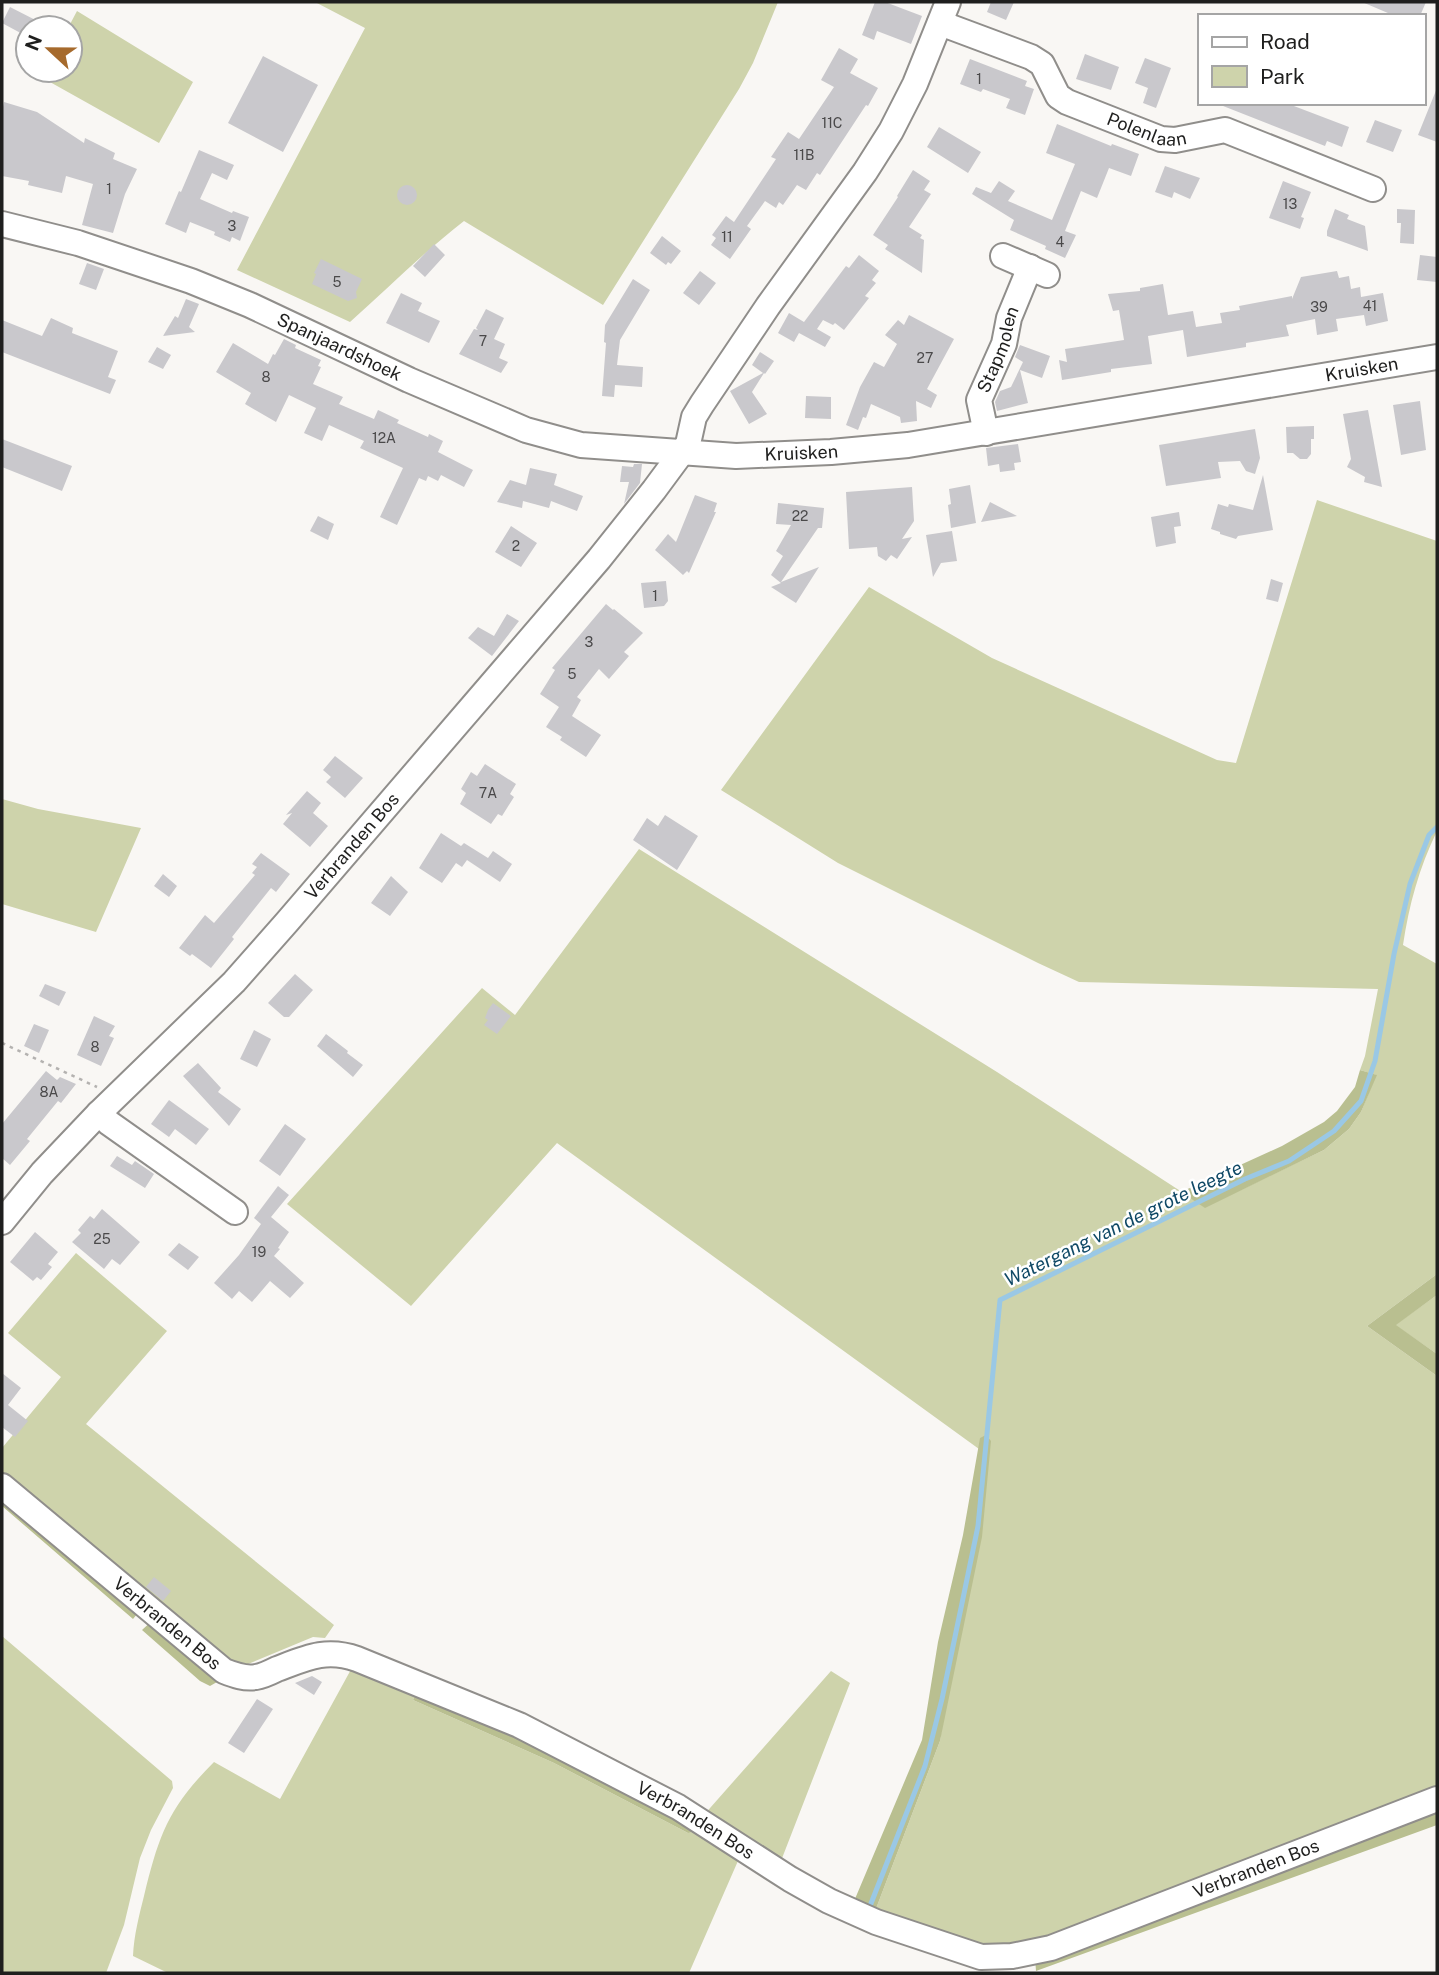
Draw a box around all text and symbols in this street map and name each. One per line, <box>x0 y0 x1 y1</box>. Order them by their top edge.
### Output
north arrow <box>14 14 84 84</box>
legend <box>1198 14 1425 105</box>
text: Road <box>1260 29 1310 54</box>
text: N <box>20 32 46 54</box>
text: Park <box>1260 64 1305 89</box>
house number: 1 <box>976 71 982 87</box>
street label: Polenlaan <box>1104 108 1188 150</box>
house number: 11C <box>821 115 843 131</box>
house number: 11B <box>794 147 814 163</box>
house number: 1 <box>106 181 112 197</box>
house number: 13 <box>1283 196 1297 212</box>
house number: 3 <box>228 218 237 234</box>
house number: 11 <box>721 229 733 245</box>
house number: 4 <box>1056 234 1065 250</box>
house number: 5 <box>333 274 342 290</box>
house number: 41 <box>1363 298 1377 314</box>
house number: 39 <box>1310 299 1328 315</box>
street label: Stapmolen <box>973 303 1023 396</box>
street label: Spanjaardshoek <box>274 308 405 385</box>
house number: 7 <box>479 333 487 349</box>
house number: 27 <box>917 350 933 366</box>
street label: Kruisken <box>1323 353 1400 385</box>
house number: 8 <box>261 369 271 385</box>
house number: 12A <box>372 430 396 446</box>
street label: Kruisken <box>764 440 839 465</box>
house number: 22 <box>792 508 808 524</box>
house number: 2 <box>512 538 520 554</box>
house number: 1 <box>652 588 658 604</box>
house number: 3 <box>585 634 594 650</box>
house number: 5 <box>568 666 577 682</box>
house number: 7A <box>479 785 497 801</box>
street label: Verbranden Bos <box>300 789 403 903</box>
house number: 8 <box>90 1039 100 1055</box>
house number: 8A <box>39 1084 59 1100</box>
water label: Watergang van de grote leegte <box>1000 1156 1246 1290</box>
house number: 25 <box>93 1231 111 1247</box>
house number: 19 <box>252 1244 266 1260</box>
street label: Verbranden Bos <box>109 1572 225 1674</box>
street label: Verbranden Bos <box>633 1777 758 1863</box>
street label: Verbranden Bos <box>1190 1835 1322 1902</box>

